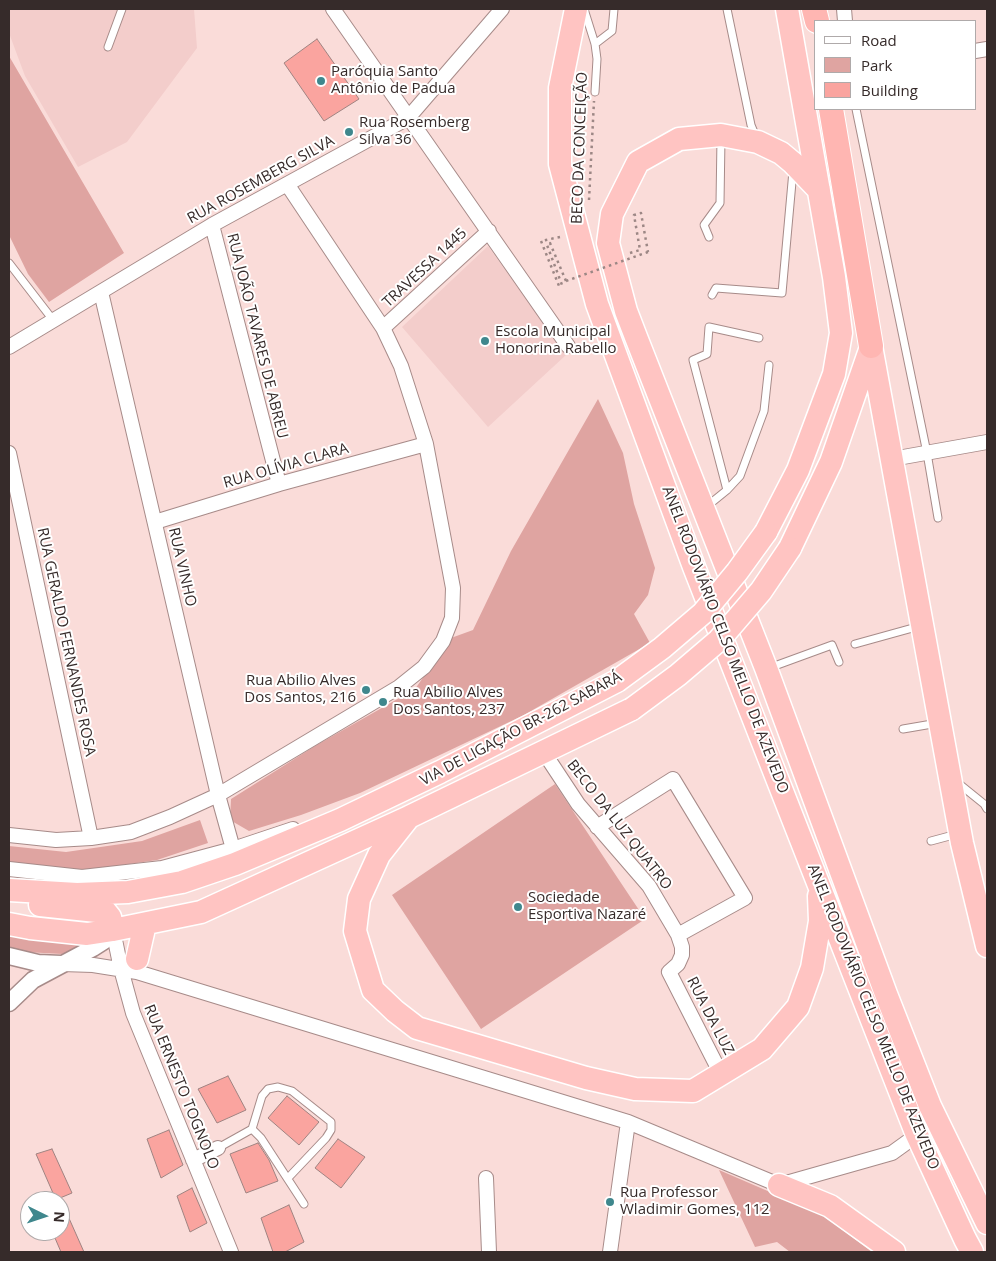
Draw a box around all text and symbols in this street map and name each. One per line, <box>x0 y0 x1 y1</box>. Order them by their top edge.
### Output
legend <box>814 20 976 110</box>
text: Road <box>861 30 897 50</box>
text: Park <box>861 55 892 75</box>
place label: Paróquia Santo Antônio de Padua <box>331 63 456 98</box>
street label: BECO DA CONCEIÇÃO <box>568 72 592 224</box>
marker: Paróquia Santo Antônio de Padua <box>315 75 327 87</box>
text: Building <box>861 80 918 100</box>
place label: Rua Rosemberg Silva 36 <box>359 114 469 149</box>
marker: Rua Rosemberg Silva 36 <box>343 126 355 138</box>
street label: RUA ROSEMBERG SILVA <box>184 132 338 228</box>
street label: TRAVESSA 1445 <box>379 224 471 312</box>
street label: RUA JOÃO TAVARES DE ABREU <box>223 231 291 441</box>
place label: Escola Municipal Honorina Rabello <box>495 323 616 358</box>
marker: Escola Municipal Honorina Rabello <box>479 335 491 347</box>
street label: RUA OLÍVIA CLARA <box>221 440 351 492</box>
street label: ANEL RODOVIÁRIO CELSO MELLO DE AZEVEDO <box>658 484 792 796</box>
street label: RUA GERALDO FERNANDES ROSA <box>33 526 99 758</box>
street label: RUA VINHO <box>164 526 200 608</box>
street label: VIA DE LIGAÇÃO BR-262 SABARÁ <box>417 668 625 790</box>
place label: Rua Abilio Alves Dos Santos, 216 <box>244 672 356 707</box>
marker: Rua Abilio Alves Dos Santos, 216 <box>360 684 372 696</box>
place label: Rua Abilio Alves Dos Santos, 237 <box>393 684 505 719</box>
marker: Rua Abilio Alves Dos Santos, 237 <box>377 696 389 708</box>
street label: BECO DA LUZ QUATRO <box>563 756 675 894</box>
street label: ANEL RODOVIÁRIO CELSO MELLO DE AZEVEDO <box>803 862 943 1172</box>
place label: Sociedade Esportiva Nazaré <box>528 889 646 924</box>
marker: Sociedade Esportiva Nazaré <box>512 901 524 913</box>
street label: RUA DA LUZ <box>683 974 737 1058</box>
street label: RUA ERNESTO TOGNOLO <box>140 1002 222 1172</box>
place label: Rua Professor Wladimir Gomes, 112 <box>620 1184 770 1219</box>
north arrow <box>20 1191 70 1241</box>
marker: Rua Professor Wladimir Gomes, 112 <box>604 1196 616 1208</box>
text: N <box>50 1211 69 1223</box>

